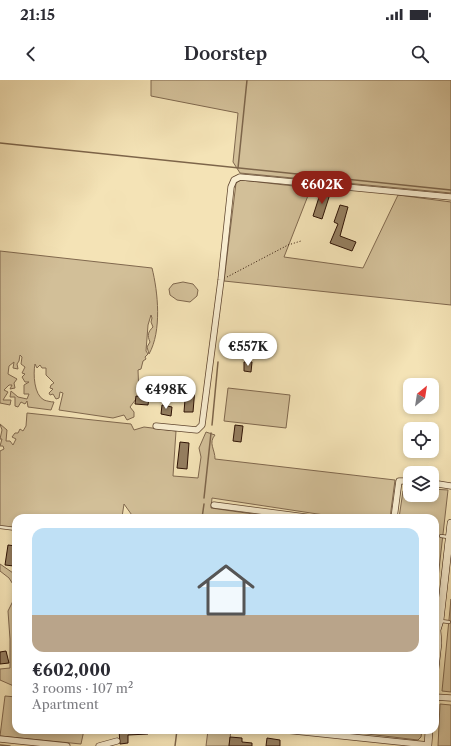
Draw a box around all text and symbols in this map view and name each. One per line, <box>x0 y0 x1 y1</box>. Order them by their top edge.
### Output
text: 21:15 <box>20 5 55 24</box>
icon: back <box>20 43 42 65</box>
text: Doorstep <box>184 43 267 65</box>
icon: search <box>409 43 431 65</box>
pin: €602K <box>294 171 350 205</box>
text: €602K <box>301 176 343 192</box>
pin: €557K <box>220 333 276 367</box>
text: €557K <box>228 338 268 354</box>
pin: €498K <box>138 376 194 410</box>
north arrow <box>403 378 439 414</box>
map controls <box>403 378 439 502</box>
text: €498K <box>145 381 187 397</box>
button: locate <box>403 422 439 458</box>
button: layers <box>403 466 439 502</box>
icon: home <box>190 554 262 626</box>
text: €602,000 <box>32 660 111 680</box>
text: 3 rooms · 107 m² <box>32 680 133 696</box>
text: Apartment <box>32 696 99 712</box>

